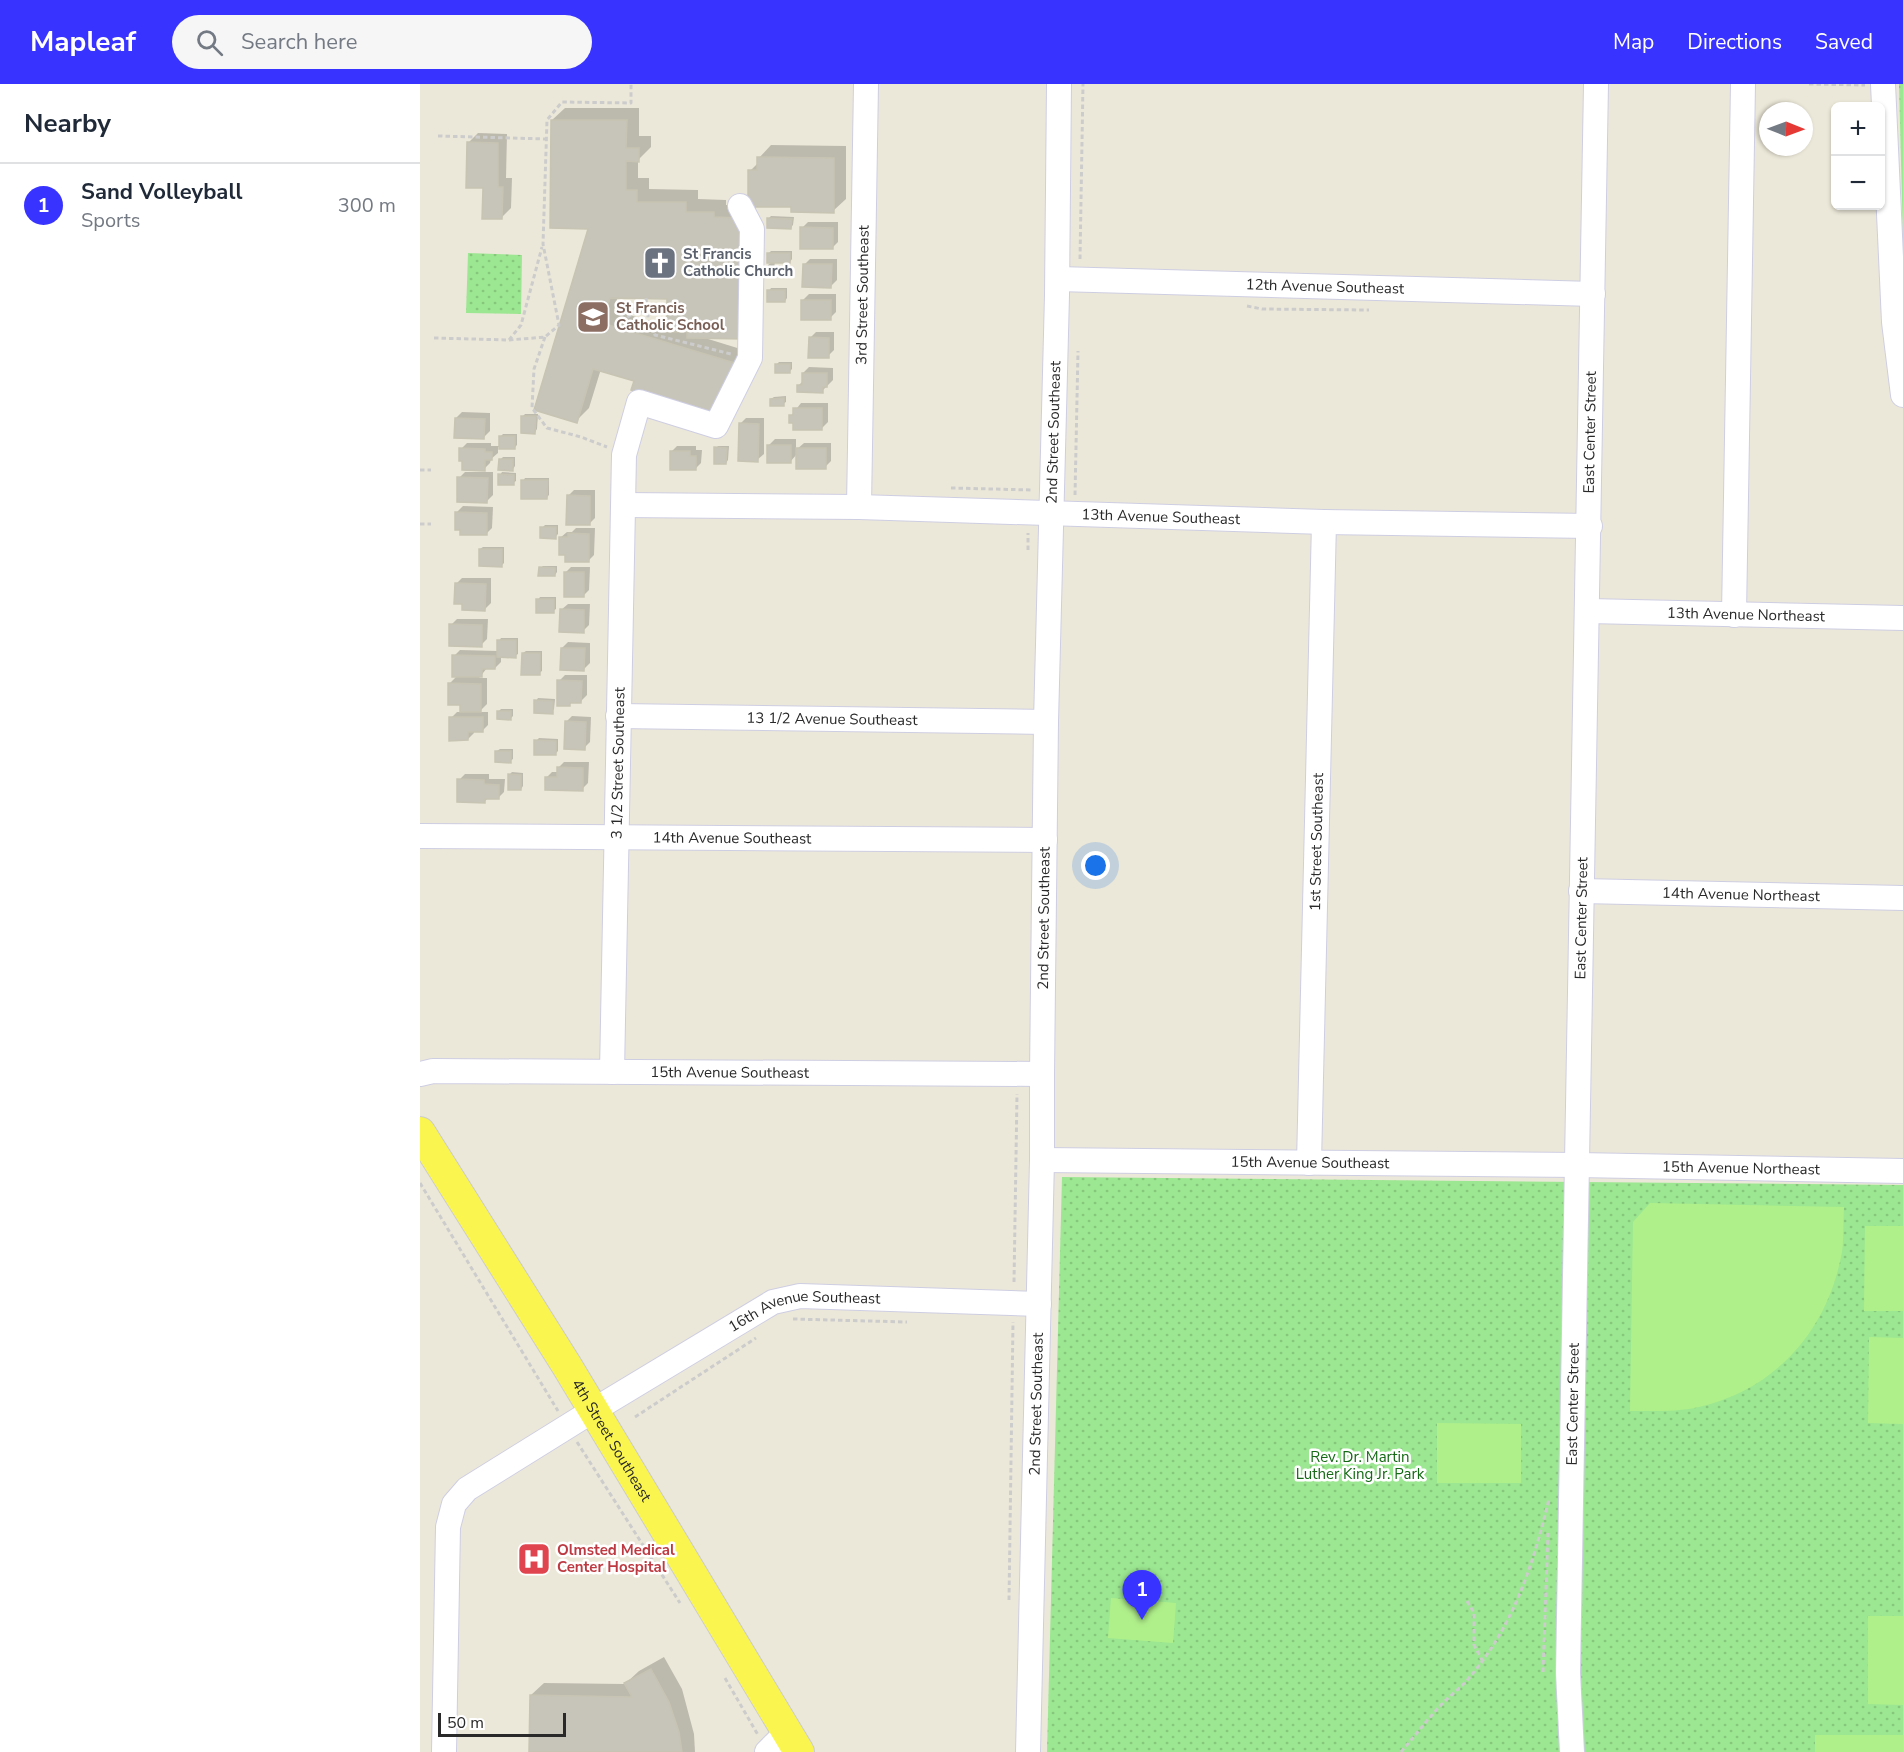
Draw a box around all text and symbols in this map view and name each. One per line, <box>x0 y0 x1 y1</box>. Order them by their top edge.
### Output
search box <box>172 15 592 69</box>
text: Mapleaf <box>30 23 136 61</box>
icon: search <box>193 26 226 59</box>
text: Search here <box>241 27 358 57</box>
text: Map <box>1613 28 1654 56</box>
text: Directions <box>1687 28 1782 56</box>
text: Saved <box>1815 28 1873 56</box>
north arrow <box>1759 102 1813 156</box>
map controls <box>1831 102 1885 210</box>
button: + <box>1831 102 1885 156</box>
text: Nearby <box>24 106 111 141</box>
button: − <box>1831 156 1885 210</box>
text: Sand Volleyball <box>81 177 242 207</box>
text: 1 <box>38 192 50 219</box>
text: 300 m <box>338 192 396 219</box>
text: Sports <box>81 207 140 234</box>
street label: 3rd Street Southeast <box>851 224 874 365</box>
place label: St Francis Catholic Church <box>683 244 793 281</box>
church icon: St Francis Catholic Church <box>642 245 678 281</box>
street label: 12th Avenue Southeast <box>1245 274 1405 299</box>
place label: St Francis Catholic School <box>616 298 725 335</box>
school or university icon: St Francis Catholic School <box>575 299 611 335</box>
street label: 2nd Street Southeast <box>1042 360 1065 504</box>
street label: East Center Street <box>1579 370 1601 494</box>
street label: 13th Avenue Southeast <box>1081 504 1241 529</box>
street label: 13th Avenue Northeast <box>1667 603 1826 626</box>
street label: 3 1/2 Street Southeast <box>607 686 629 839</box>
street label: 13 1/2 Avenue Southeast <box>746 708 918 730</box>
street label: 1st Street Southeast <box>1305 772 1328 911</box>
street label: 14th Avenue Southeast <box>653 827 812 849</box>
street label: 2nd Street Southeast <box>1033 846 1055 990</box>
your location <box>1081 851 1110 880</box>
street label: East Center Street <box>1570 856 1592 980</box>
street label: 14th Avenue Northeast <box>1662 883 1821 906</box>
street label: 15th Avenue Southeast <box>650 1062 810 1083</box>
street label: 15th Avenue Southeast <box>1231 1152 1390 1173</box>
street label: 15th Avenue Northeast <box>1662 1157 1821 1179</box>
street label: 16th Avenue Southeast <box>724 1286 881 1337</box>
street label: 2nd Street Southeast <box>1025 1332 1048 1476</box>
street label: East Center Street <box>1562 1342 1584 1465</box>
street label: 4th Street Southeast <box>567 1375 657 1506</box>
park label: Rev. Dr. Martin Luther King Jr. Park <box>1296 1447 1425 1484</box>
place label: Olmsted Medical Center Hospital <box>557 1540 675 1577</box>
hospital icon: Olmsted Medical Center Hospital <box>516 1541 552 1577</box>
pin: 1 <box>1122 1570 1162 1620</box>
scale bar <box>438 1710 566 1738</box>
text: 50 m <box>447 1712 484 1734</box>

